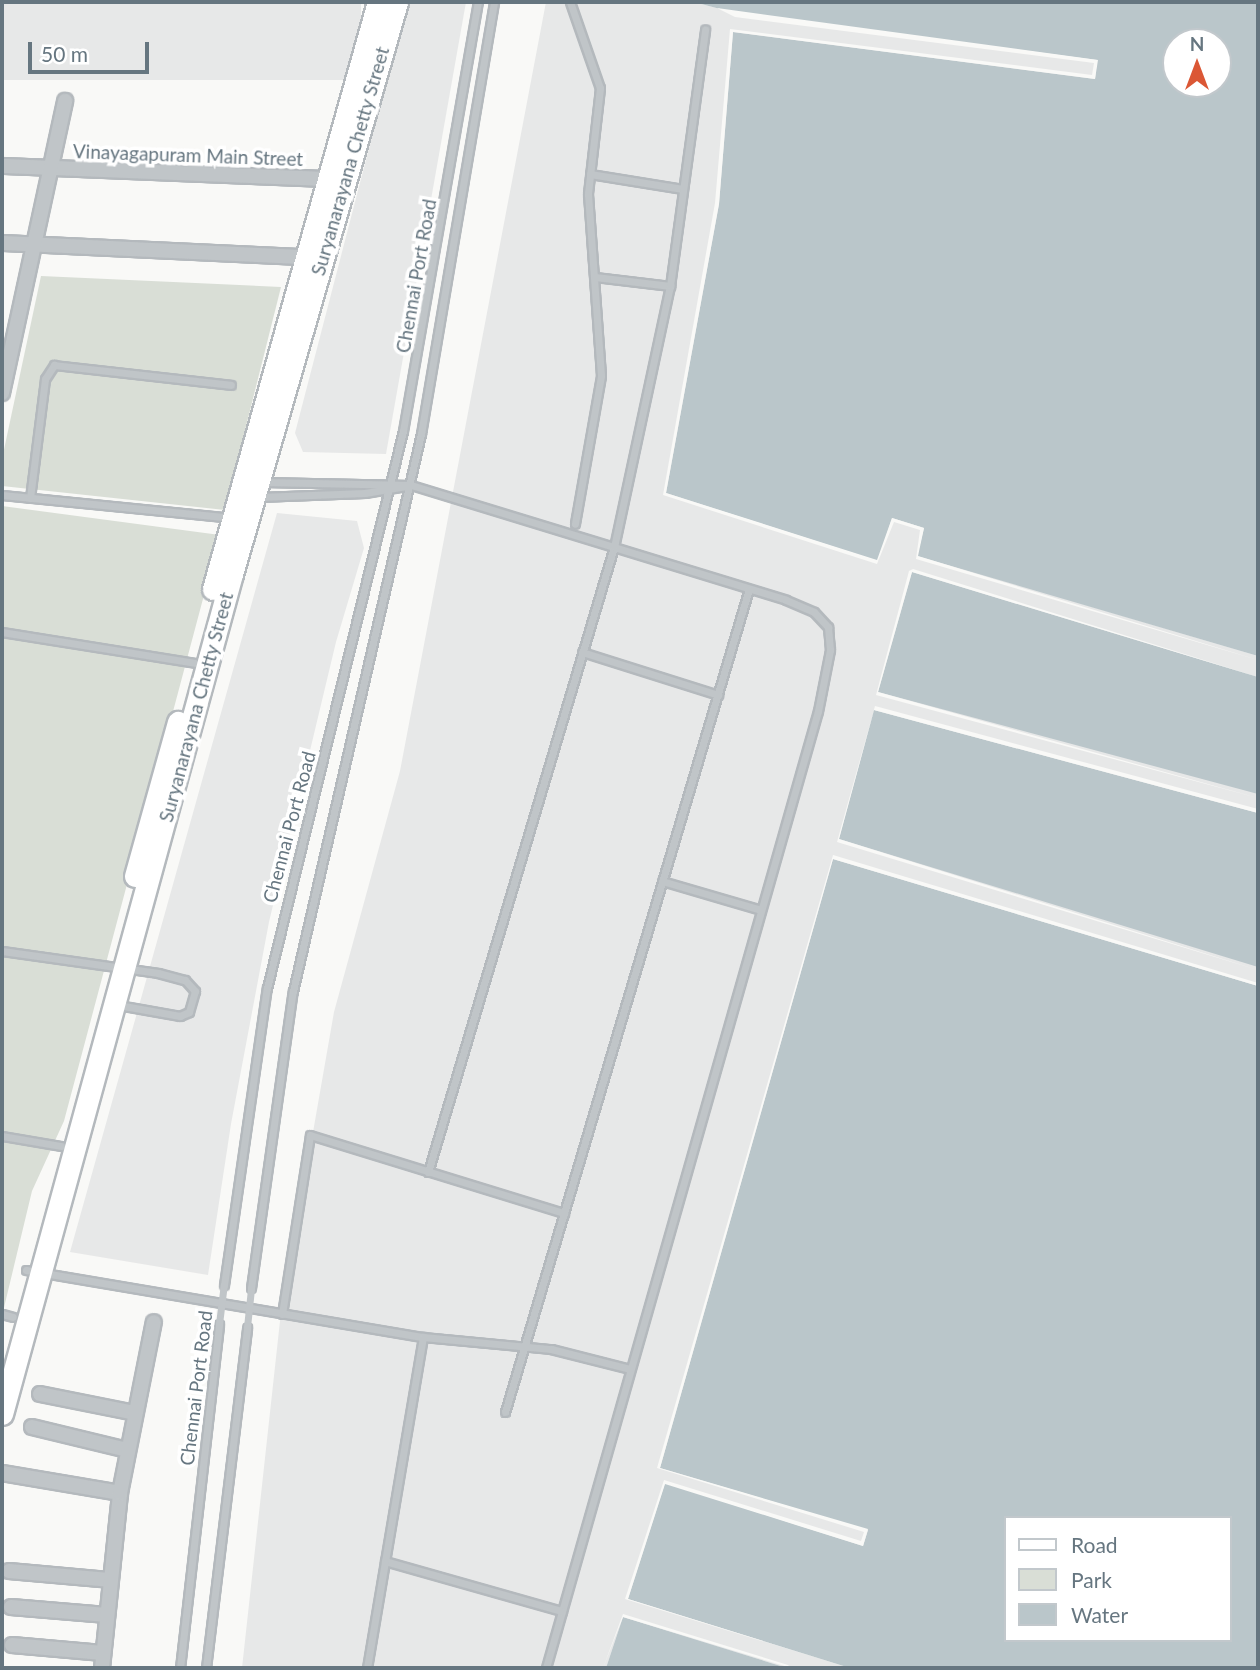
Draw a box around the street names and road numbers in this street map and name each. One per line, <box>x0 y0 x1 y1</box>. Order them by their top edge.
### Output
street label: Suryanarayana Chetty Street <box>306 44 394 278</box>
street label: Vinayagapuram Main Street <box>72 140 304 170</box>
street label: Chennai Port Road <box>391 197 441 355</box>
street label: Suryanarayana Chetty Street <box>154 589 238 825</box>
street label: Chennai Port Road <box>258 749 320 905</box>
street label: Chennai Port Road <box>175 1309 217 1467</box>

